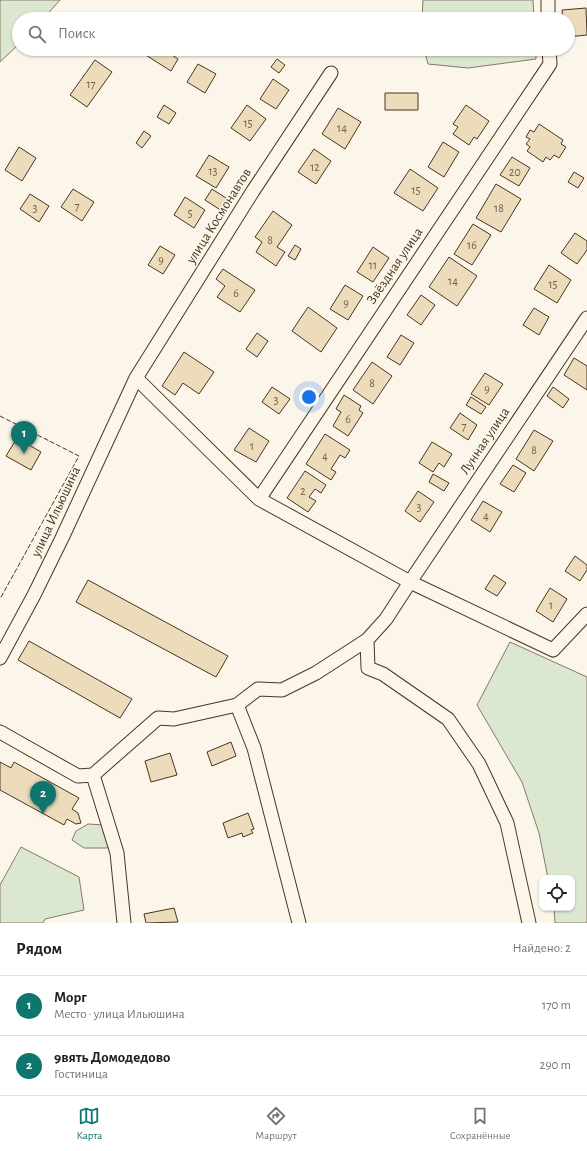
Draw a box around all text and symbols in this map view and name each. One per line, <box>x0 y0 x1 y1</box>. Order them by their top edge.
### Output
search box <box>12 12 575 56</box>
icon: search <box>26 23 48 45</box>
text: Поиск <box>58 26 96 41</box>
house number: 17 <box>86 78 96 90</box>
house number: 15 <box>243 117 253 129</box>
house number: 14 <box>337 122 347 134</box>
house number: 12 <box>310 161 320 173</box>
house number: 13 <box>208 165 218 177</box>
street label: улица Космонавтов <box>184 166 254 267</box>
house number: 20 <box>509 166 521 178</box>
house number: 15 <box>411 184 421 196</box>
house number: 7 <box>74 200 80 212</box>
house number: 3 <box>33 202 38 214</box>
house number: 18 <box>494 202 504 214</box>
house number: 5 <box>187 207 193 219</box>
street label: Звёздная улица <box>364 225 426 307</box>
house number: 8 <box>267 234 273 246</box>
house number: 16 <box>467 239 477 251</box>
house number: 9 <box>158 254 164 266</box>
house number: 11 <box>369 259 377 271</box>
house number: 14 <box>448 275 458 287</box>
house number: 15 <box>548 278 558 290</box>
house number: 6 <box>233 287 239 299</box>
house number: 9 <box>343 297 349 309</box>
house number: 8 <box>369 377 375 389</box>
house number: 9 <box>484 383 490 395</box>
your location <box>299 387 319 407</box>
house number: 3 <box>274 394 279 406</box>
street label: Лунная улица <box>458 405 513 477</box>
house number: 6 <box>345 413 351 425</box>
house number: 7 <box>461 420 467 432</box>
pin: 1 <box>11 421 37 454</box>
house number: 1 <box>250 440 254 452</box>
house number: 8 <box>531 444 537 456</box>
house number: 4 <box>322 450 328 462</box>
street label: улица Ильюшина <box>29 464 83 560</box>
house number: 2 <box>300 485 306 497</box>
house number: 3 <box>417 501 422 513</box>
house number: 4 <box>483 510 489 522</box>
house number: 1 <box>549 599 553 611</box>
pin: 2 <box>30 781 56 814</box>
map controls <box>539 875 575 911</box>
button: locate <box>539 875 575 911</box>
text: Рядом <box>16 940 62 957</box>
text: Найдено: 2 <box>513 942 571 955</box>
text: Морг <box>54 990 87 1005</box>
text: 1 <box>27 999 31 1012</box>
text: 170 m <box>542 999 571 1012</box>
text: Место · улица Ильюшина <box>54 1008 185 1021</box>
text: 9вять Домодедово <box>54 1050 170 1065</box>
text: 2 <box>26 1059 32 1072</box>
text: 290 m <box>540 1059 571 1072</box>
text: Гостиница <box>54 1068 108 1081</box>
tab: Карта <box>77 1105 102 1142</box>
tab: Маршрут <box>255 1105 297 1142</box>
tab: Сохранённые <box>450 1105 510 1142</box>

